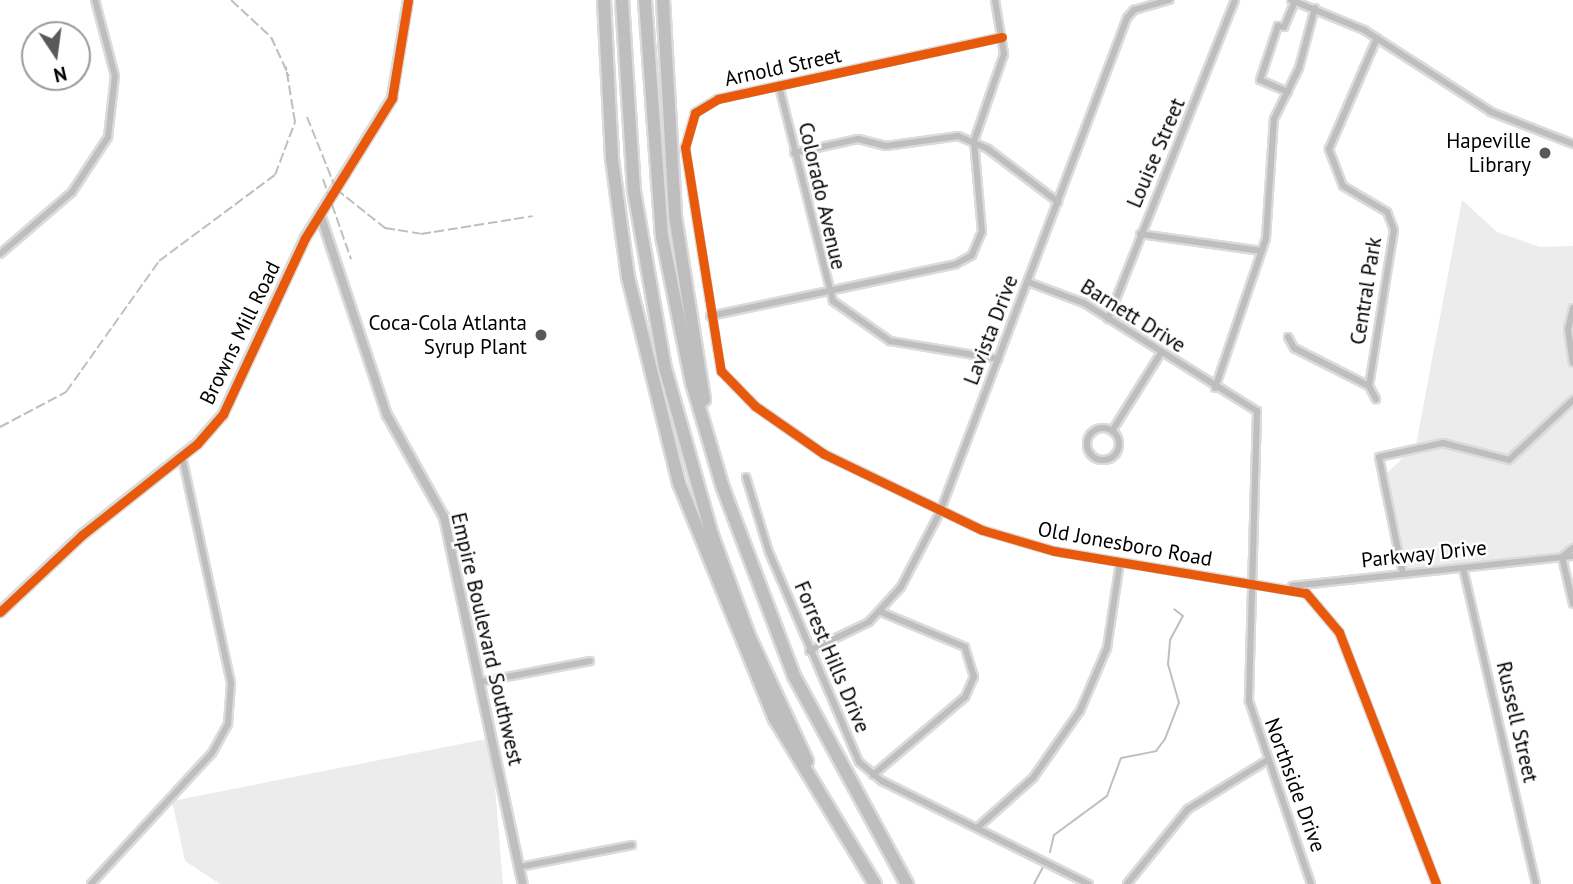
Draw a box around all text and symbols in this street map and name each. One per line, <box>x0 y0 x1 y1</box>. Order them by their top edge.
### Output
north arrow <box>21 21 91 91</box>
street label: Arnold Street <box>722 42 844 92</box>
text: N <box>52 61 69 88</box>
street label: Louise Street <box>1122 94 1190 212</box>
street label: Colorado Avenue <box>793 120 851 272</box>
place label: Hapeville Library <box>1446 128 1531 178</box>
marker: Hapeville Library <box>1537 145 1553 161</box>
street label: Central Park <box>1345 235 1387 347</box>
street label: Browns Mill Road <box>194 257 286 409</box>
street label: Lavista Drive <box>959 272 1023 388</box>
street label: Barnett Drive <box>1076 274 1190 358</box>
place label: Coca-Cola Atlanta Syrup Plant <box>368 310 527 360</box>
marker: Coca-Cola Atlanta Syrup Plant <box>533 327 549 343</box>
street label: Empire Boulevard Southwest <box>446 510 528 768</box>
street label: Old Jonesboro Road <box>1036 516 1214 572</box>
street label: Parkway Drive <box>1360 535 1488 573</box>
street label: Forrest Hills Drive <box>789 577 875 737</box>
street label: Russell Street <box>1491 659 1543 785</box>
street label: Northside Drive <box>1259 715 1331 855</box>

